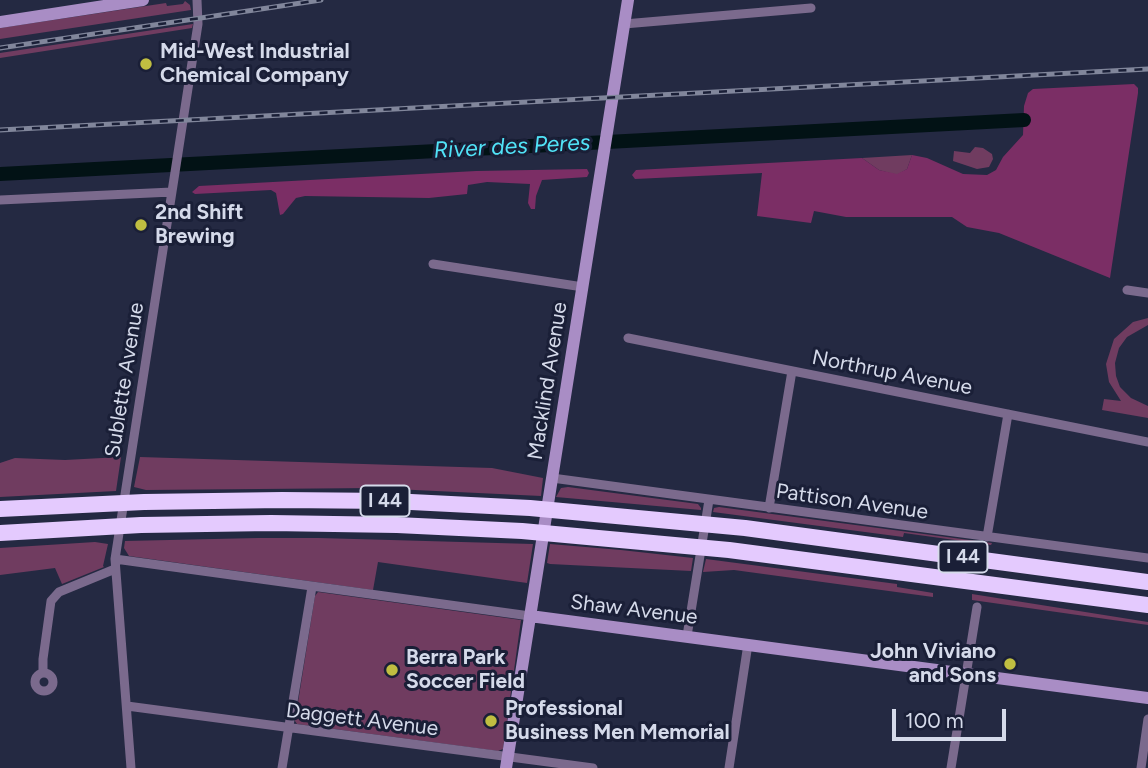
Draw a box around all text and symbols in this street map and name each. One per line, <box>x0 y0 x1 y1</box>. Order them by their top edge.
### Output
place label: Mid-West Industrial Chemical Company <box>160 39 350 89</box>
marker: Mid-West Industrial Chemical Company <box>138 56 154 72</box>
water label: River des Peres <box>433 129 591 165</box>
place label: 2nd Shift Brewing <box>155 200 243 250</box>
marker: 2nd Shift Brewing <box>133 217 149 233</box>
street label: Macklind Avenue <box>523 300 573 462</box>
street label: Sublette Avenue <box>100 301 150 459</box>
street label: Northrup Avenue <box>810 345 974 401</box>
street label: Pattison Avenue <box>774 479 930 525</box>
road number: I 44 <box>360 486 410 516</box>
road number: I 44 <box>939 542 988 572</box>
street label: Shaw Avenue <box>569 590 699 630</box>
place label: John Viviano and Sons <box>870 639 996 689</box>
place label: Berra Park Soccer Field <box>406 645 525 695</box>
marker: John Viviano and Sons <box>1002 656 1018 672</box>
marker: Berra Park Soccer Field <box>384 662 400 678</box>
scale bar <box>896 694 1010 738</box>
place label: Professional Business Men Memorial <box>505 696 730 746</box>
street label: Daggett Avenue <box>284 698 440 742</box>
text: 100 m <box>905 708 964 733</box>
marker: Professional Business Men Memorial <box>483 713 499 729</box>

